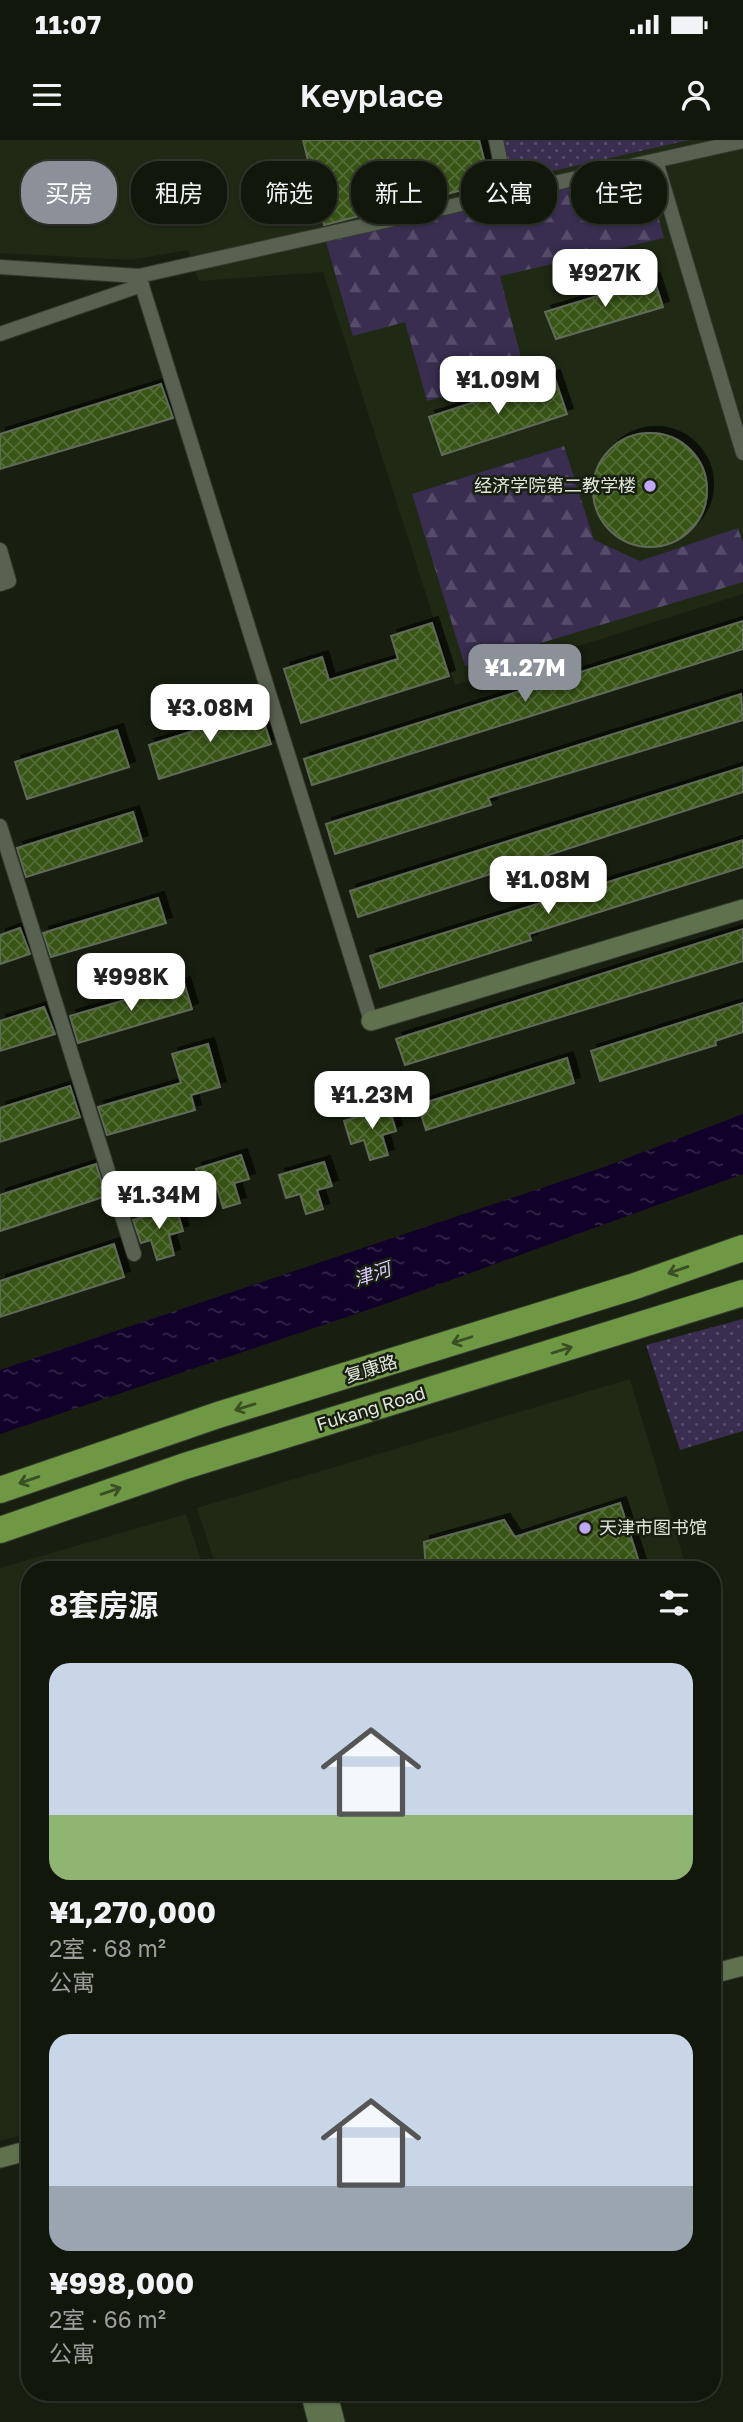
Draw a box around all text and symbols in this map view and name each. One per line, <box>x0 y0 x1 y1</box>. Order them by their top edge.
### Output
text: 11:07 <box>35 9 101 40</box>
icon: menu <box>28 76 66 114</box>
text: Keyplace <box>300 76 443 114</box>
icon: person <box>677 76 715 114</box>
chip: 买房 <box>21 161 117 224</box>
chip: 租房 <box>131 161 227 224</box>
chip: 筛选 <box>241 161 337 224</box>
chip: 新上 <box>351 161 447 224</box>
chip: 公寓 <box>461 161 557 224</box>
chip: 住宅 <box>571 161 667 224</box>
pin: ¥927K <box>556 250 654 309</box>
text: ¥927K <box>568 258 642 286</box>
pin: ¥1.09M <box>441 356 555 416</box>
text: ¥1.09M <box>456 365 540 393</box>
place label: 经济学院第二教学楼 <box>474 474 636 496</box>
marker: 经济学院第二教学楼 <box>642 478 658 494</box>
pin: ¥1.27M <box>468 644 582 704</box>
text: ¥1.27M <box>484 653 566 681</box>
pin: ¥3.08M <box>153 684 267 744</box>
text: ¥3.08M <box>167 693 253 721</box>
pin: ¥1.08M <box>491 856 605 916</box>
text: ¥1.08M <box>506 865 590 893</box>
pin: ¥998K <box>82 954 180 1013</box>
text: ¥998K <box>93 962 169 990</box>
pin: ¥1.23M <box>315 1072 429 1131</box>
text: ¥1.23M <box>331 1080 413 1108</box>
pin: ¥1.34M <box>102 1172 216 1231</box>
text: ¥1.34M <box>117 1180 201 1208</box>
water label: 津河 <box>350 1255 397 1291</box>
one-way arrow <box>668 1265 690 1277</box>
one-way arrow <box>451 1335 473 1348</box>
one-way arrow <box>550 1343 572 1356</box>
street label: 复康路 <box>342 1350 400 1386</box>
street label: Fukang Road <box>314 1381 428 1435</box>
one-way arrow <box>234 1402 256 1415</box>
one-way arrow <box>19 1475 41 1487</box>
one-way arrow <box>99 1484 121 1496</box>
place label: 天津市图书馆 <box>599 1516 707 1538</box>
marker: 天津市图书馆 <box>577 1520 593 1536</box>
icon: filters <box>655 1584 693 1622</box>
text: 8套房源 <box>49 1587 158 1623</box>
icon: home <box>308 1709 434 1835</box>
text: ¥1,270,000 <box>49 1894 216 1930</box>
text: 2室 · 68 m² <box>49 1934 166 1962</box>
text: 公寓 <box>49 1968 95 1996</box>
icon: home <box>308 2080 434 2206</box>
text: ¥998,000 <box>49 2265 194 2301</box>
text: 2室 · 66 m² <box>49 2305 166 2333</box>
text: 公寓 <box>49 2339 95 2367</box>

